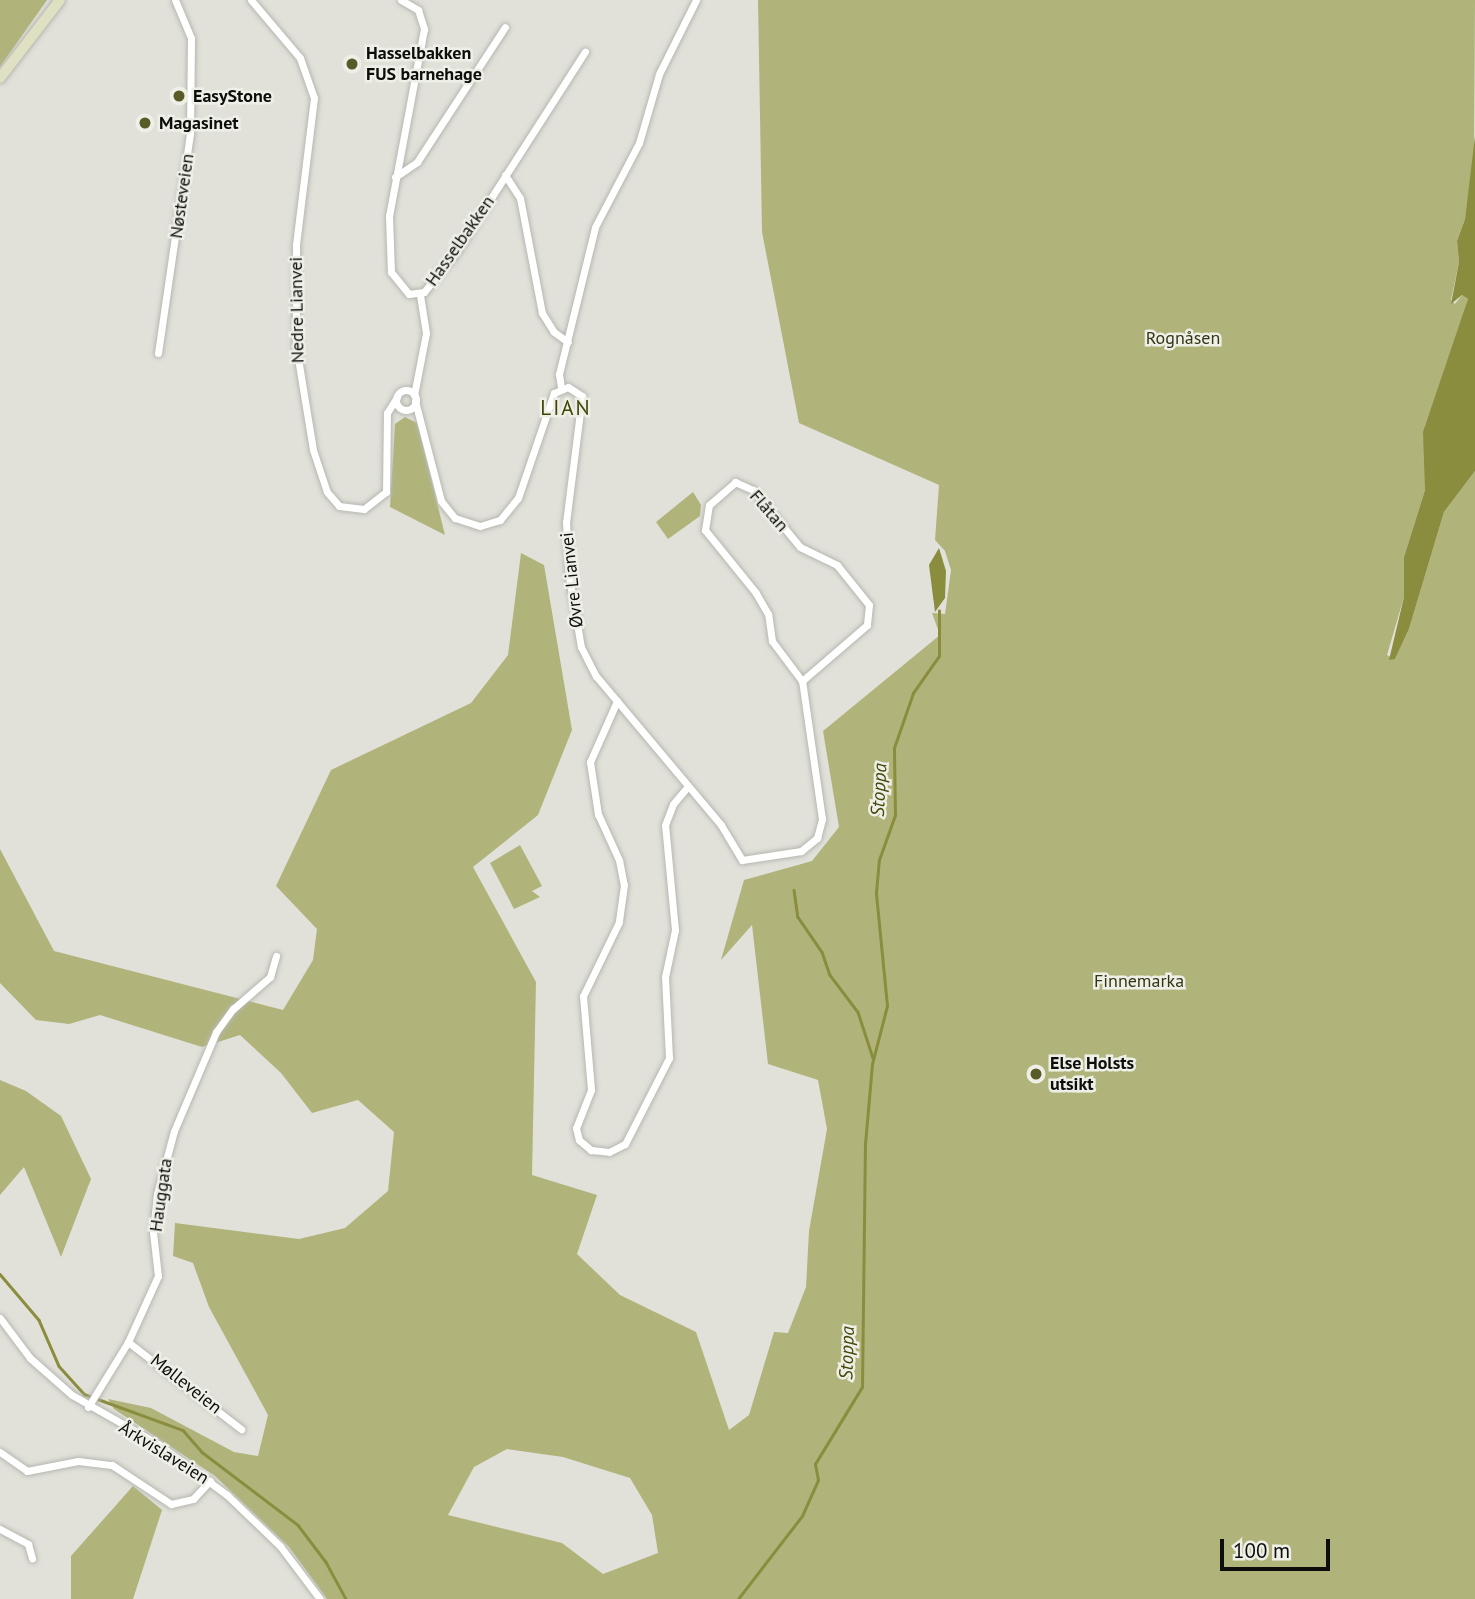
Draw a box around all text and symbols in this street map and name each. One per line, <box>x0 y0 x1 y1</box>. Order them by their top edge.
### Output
place label: Hasselbakken FUS barnehage <box>366 43 482 86</box>
marker: Hasselbakken FUS barnehage <box>344 56 360 72</box>
place label: EasyStone <box>193 85 272 107</box>
marker: EasyStone <box>171 88 187 104</box>
place label: Magasinet <box>159 112 239 134</box>
marker: Magasinet <box>137 115 153 131</box>
street label: Nøsteveien <box>165 152 199 240</box>
street label: Hasselbakken <box>421 192 499 290</box>
street label: Nedre Lianvei <box>285 257 309 363</box>
park label: Rognåsen <box>1146 327 1220 349</box>
district label: LIAN <box>541 395 591 421</box>
street label: Flåtan <box>745 486 793 536</box>
street label: Øvre Lianvei <box>556 531 588 629</box>
water label: Stoppa <box>866 763 892 817</box>
park label: Finnemarka <box>1094 970 1184 992</box>
place label: Else Holsts utsikt <box>1050 1053 1134 1096</box>
marker: Else Holsts utsikt <box>1028 1066 1044 1082</box>
street label: Hauggata <box>145 1157 177 1233</box>
water label: Stoppa <box>835 1326 859 1380</box>
street label: Mølleveien <box>146 1349 226 1419</box>
street label: Årkvislaveien <box>115 1417 213 1489</box>
scale bar <box>1223 1526 1333 1570</box>
text: 100 m <box>1233 1537 1290 1564</box>

